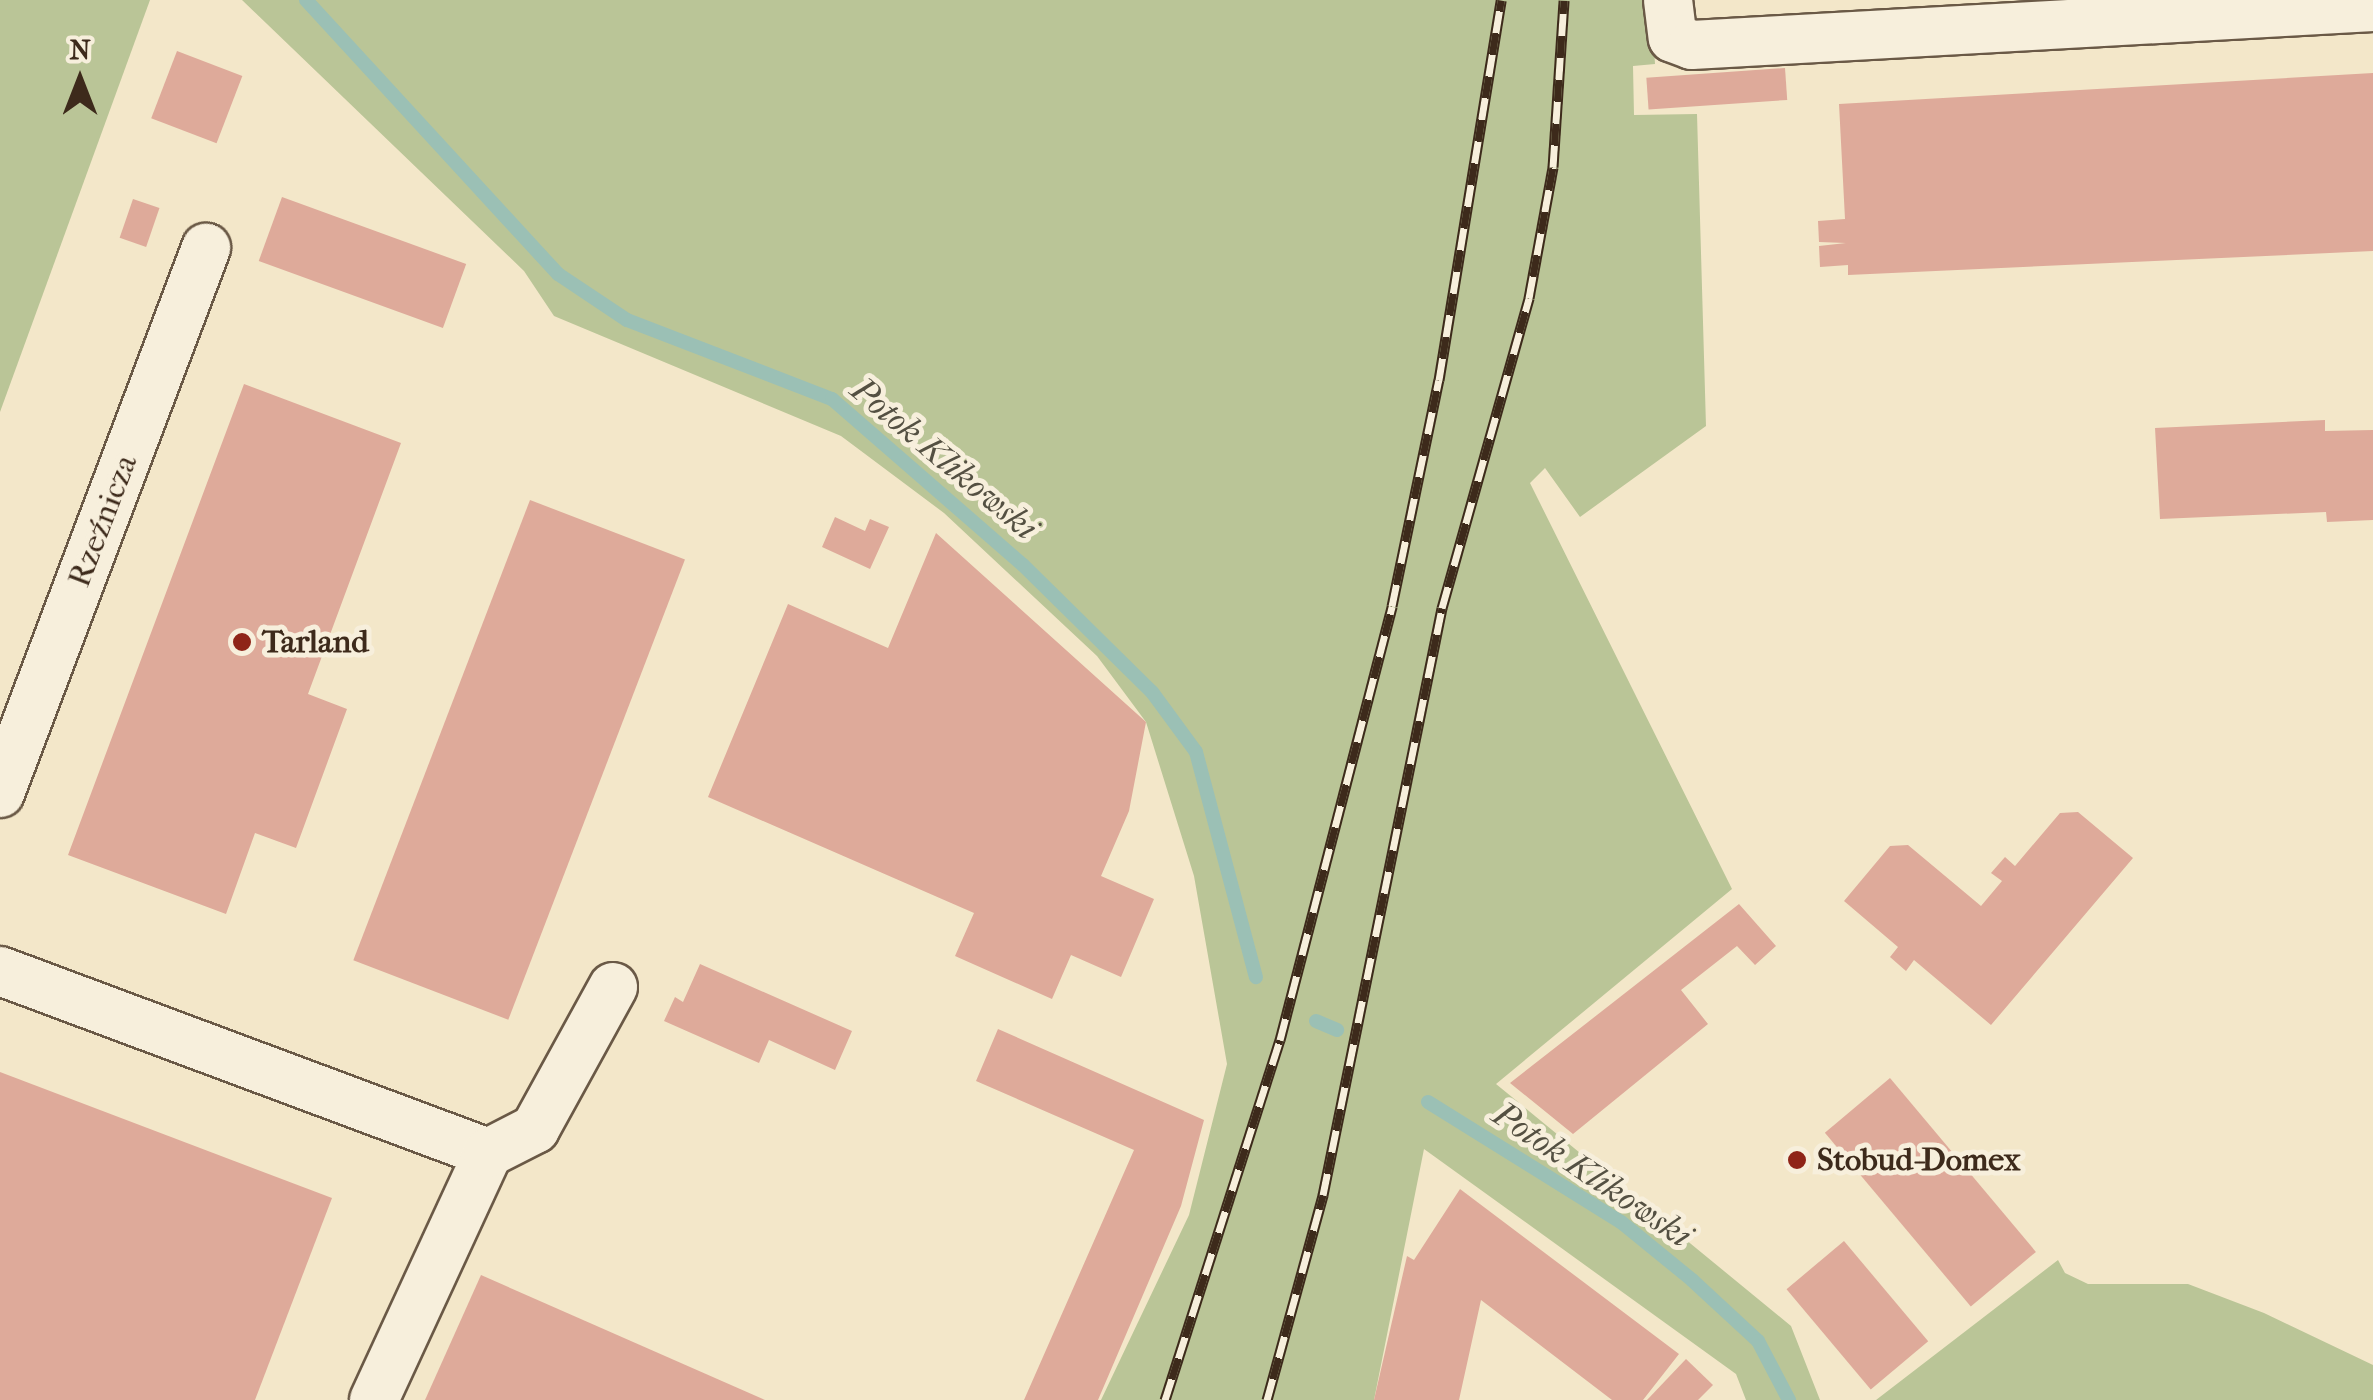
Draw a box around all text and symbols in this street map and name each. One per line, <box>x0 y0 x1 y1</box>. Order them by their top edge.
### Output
north arrow <box>30 30 130 130</box>
text: N <box>69 33 91 66</box>
water label: Potok Klikowski <box>842 369 1046 549</box>
street label: Rzeźnicza <box>60 450 146 592</box>
place label: Tarland <box>262 623 369 661</box>
marker: Tarland <box>231 631 253 653</box>
water label: Potok Klikowski <box>1485 1093 1699 1257</box>
place label: Stobud-Domex <box>1817 1141 2021 1179</box>
marker: Stobud-Domex <box>1786 1149 1808 1171</box>

